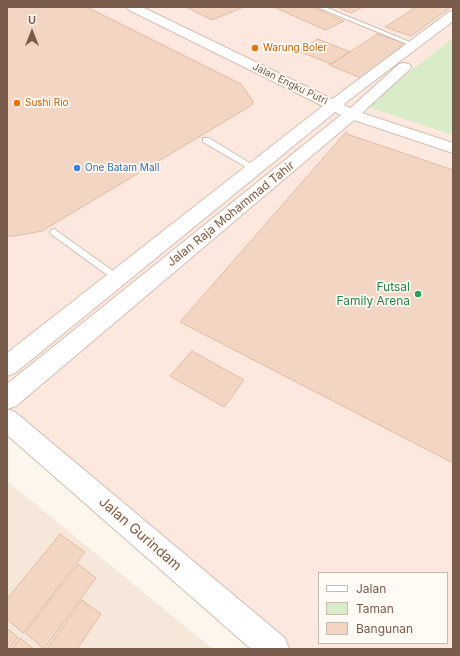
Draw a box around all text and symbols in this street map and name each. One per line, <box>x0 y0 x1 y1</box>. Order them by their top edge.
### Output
north arrow <box>12 12 52 52</box>
text: U <box>28 13 36 27</box>
place label: Warung Boler <box>263 42 327 54</box>
marker: Warung Boler <box>250 43 260 53</box>
street label: Jalan Engku Putri <box>250 61 330 107</box>
place label: Sushi Rio <box>25 97 69 109</box>
marker: Sushi Rio <box>12 98 22 108</box>
street label: Jalan Raja Mohammad Tahir <box>164 158 298 270</box>
place label: One Batam Mall <box>85 162 159 174</box>
marker: One Batam Mall <box>72 163 82 173</box>
place label: Futsal Family Arena <box>337 280 410 308</box>
marker: Futsal Family Arena <box>413 289 423 299</box>
street label: Jalan Gurindam <box>95 494 185 574</box>
legend <box>318 572 448 644</box>
text: Jalan <box>356 581 386 596</box>
text: Taman <box>356 601 394 616</box>
text: Bangunan <box>356 621 413 636</box>

